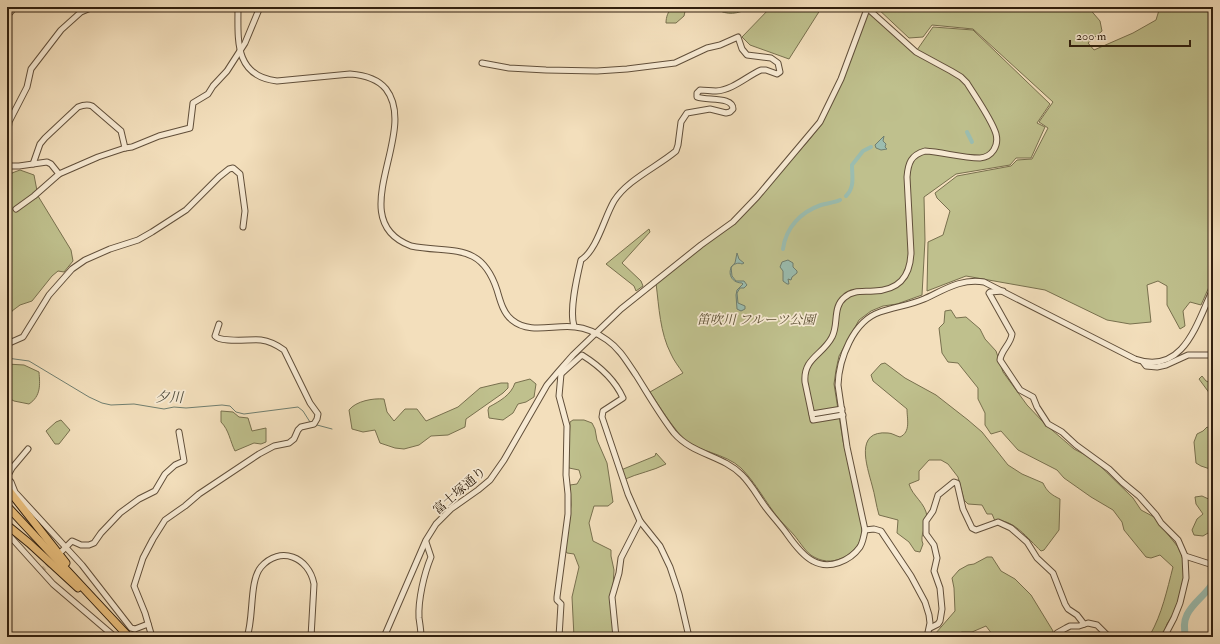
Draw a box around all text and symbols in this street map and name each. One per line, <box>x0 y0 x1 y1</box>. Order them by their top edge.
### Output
scale bar <box>1070 22 1190 48</box>
text: 200 m <box>1076 29 1107 44</box>
park label: 笛吹川 フルーツ公園 <box>697 312 817 328</box>
water label: 夕川 <box>155 389 185 406</box>
street label: 富士塚通り <box>430 463 489 518</box>

